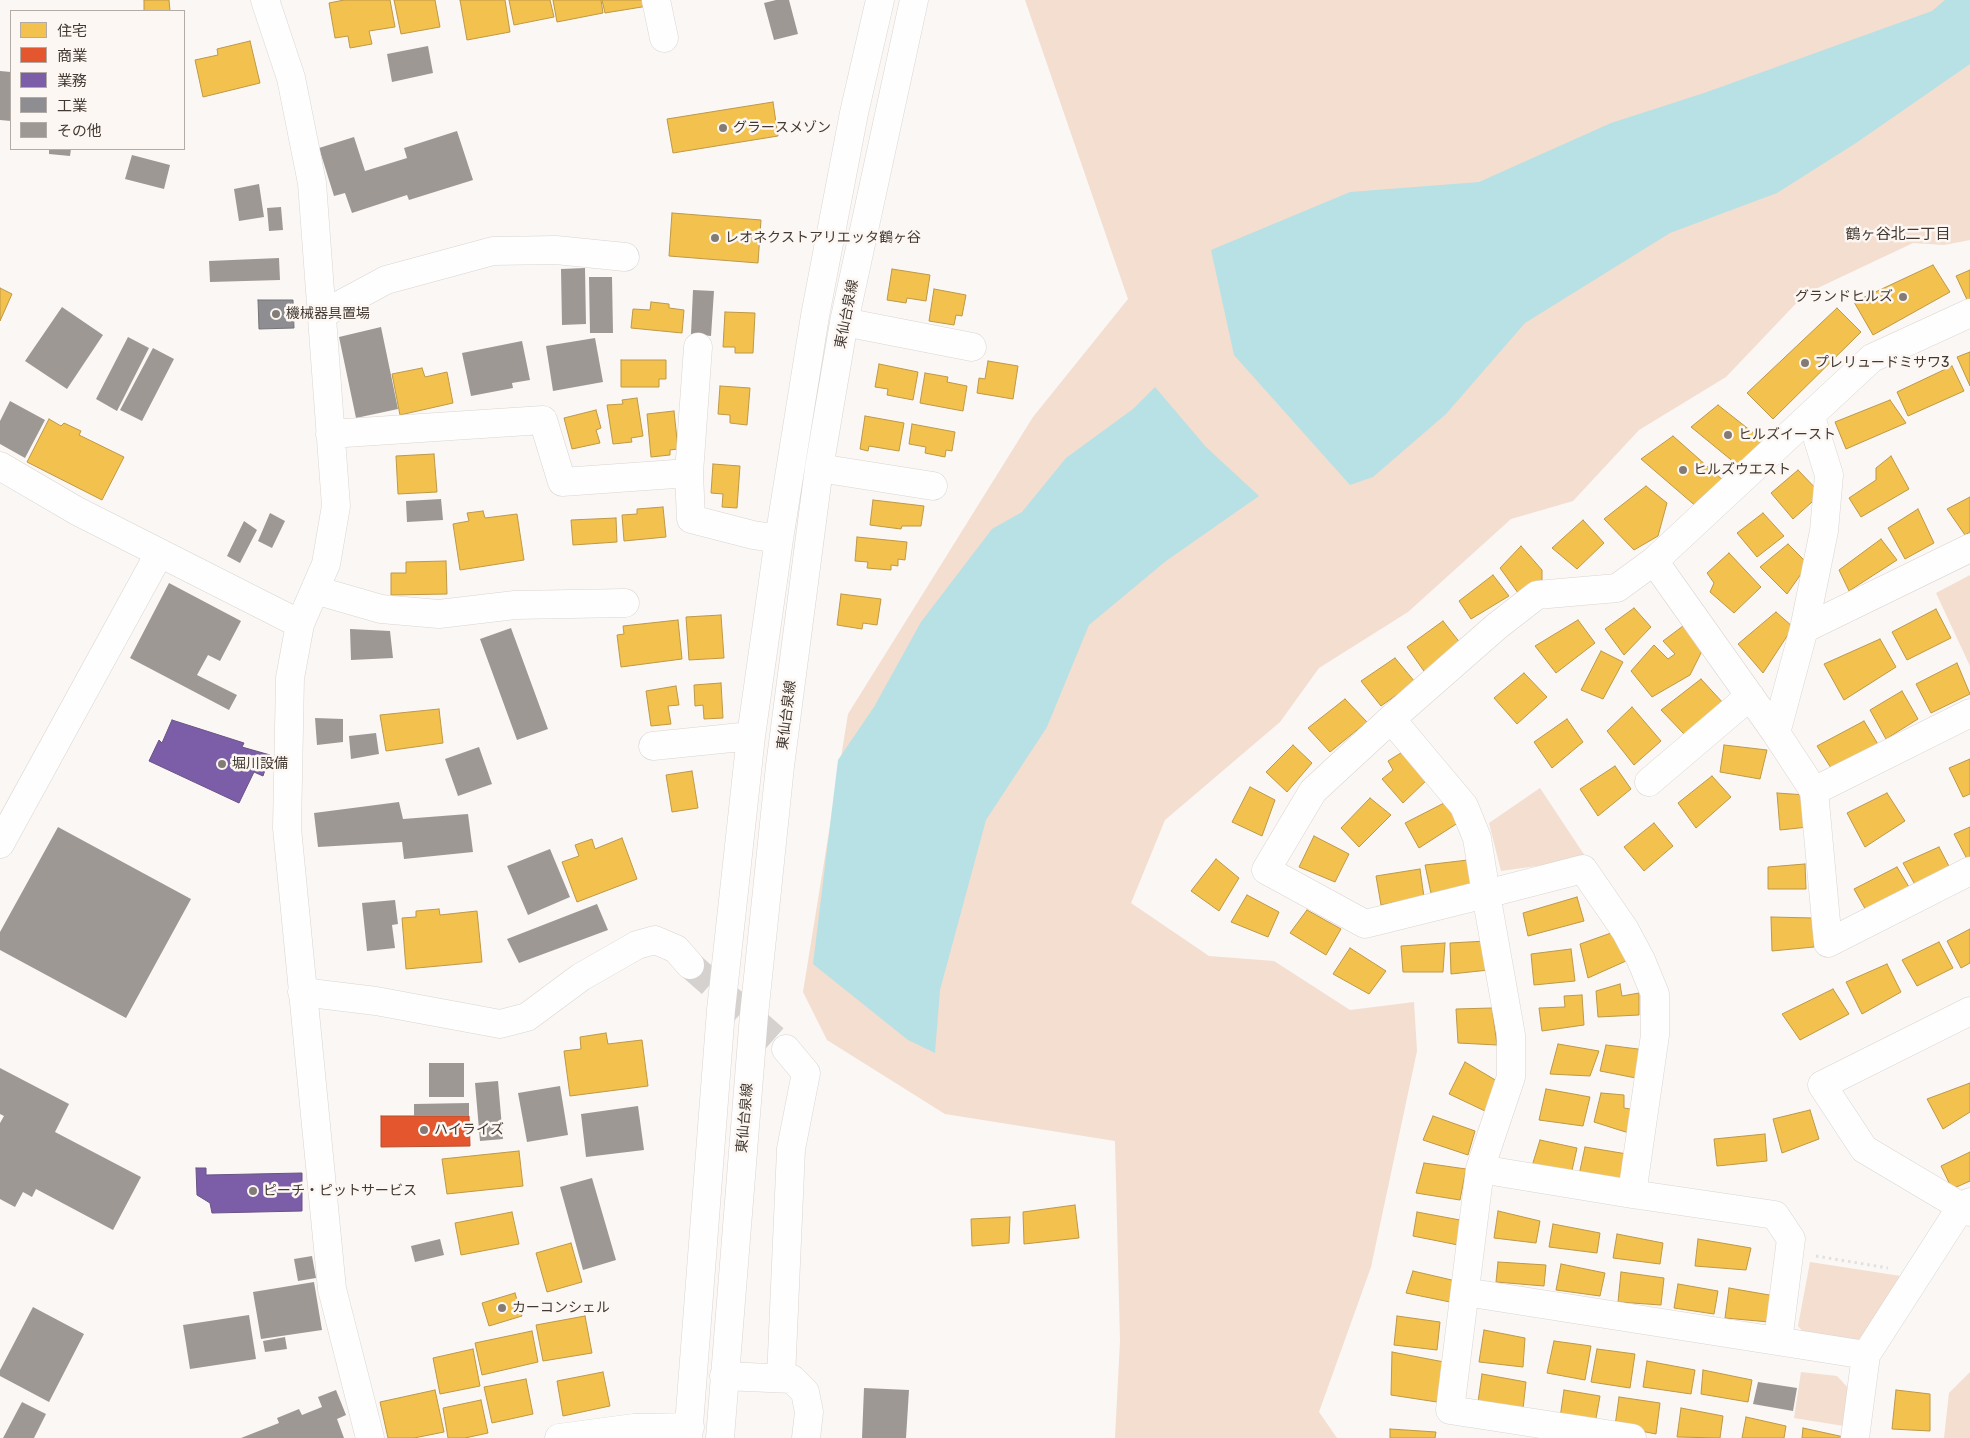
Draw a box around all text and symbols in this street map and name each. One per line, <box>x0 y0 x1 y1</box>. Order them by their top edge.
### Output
legend <box>10 10 185 150</box>
text: 住宅 <box>57 22 87 40</box>
text: 商業 <box>57 47 87 65</box>
text: 業務 <box>57 72 87 90</box>
text: 工業 <box>57 97 87 115</box>
place label: グラースメゾン <box>733 120 831 136</box>
text: その他 <box>57 122 102 140</box>
marker: グラースメゾン <box>717 122 729 134</box>
district label: 鶴ヶ谷北二丁目 <box>1846 226 1950 244</box>
place label: レオネクストアリエッタ鶴ヶ谷 <box>725 230 921 246</box>
marker: レオネクストアリエッタ鶴ヶ谷 <box>709 232 721 244</box>
street label: 東仙台泉線 <box>832 278 862 350</box>
place label: グランドヒルズ <box>1795 289 1893 305</box>
marker: グランドヒルズ <box>1897 291 1909 303</box>
place label: 機械器具置場 <box>286 306 370 322</box>
marker: 機械器具置場 <box>270 308 282 320</box>
place label: プレリュードミサワ3 <box>1815 355 1949 371</box>
marker: プレリュードミサワ3 <box>1799 357 1811 369</box>
place label: ヒルズイースト <box>1738 427 1836 443</box>
marker: ヒルズイースト <box>1722 429 1734 441</box>
place label: ヒルズウエスト <box>1693 462 1791 478</box>
marker: ヒルズウエスト <box>1677 464 1689 476</box>
street label: 東仙台泉線 <box>774 679 800 751</box>
place label: 堀川設備 <box>232 756 288 772</box>
marker: 堀川設備 <box>216 758 228 770</box>
street label: 東仙台泉線 <box>734 1082 756 1154</box>
place label: ハイライズ <box>434 1122 504 1138</box>
marker: ハイライズ <box>418 1124 430 1136</box>
place label: ピーチ・ピットサービス <box>263 1183 417 1199</box>
marker: ピーチ・ピットサービス <box>247 1185 259 1197</box>
place label: カーコンシェル <box>512 1300 610 1316</box>
marker: カーコンシェル <box>496 1302 508 1314</box>

